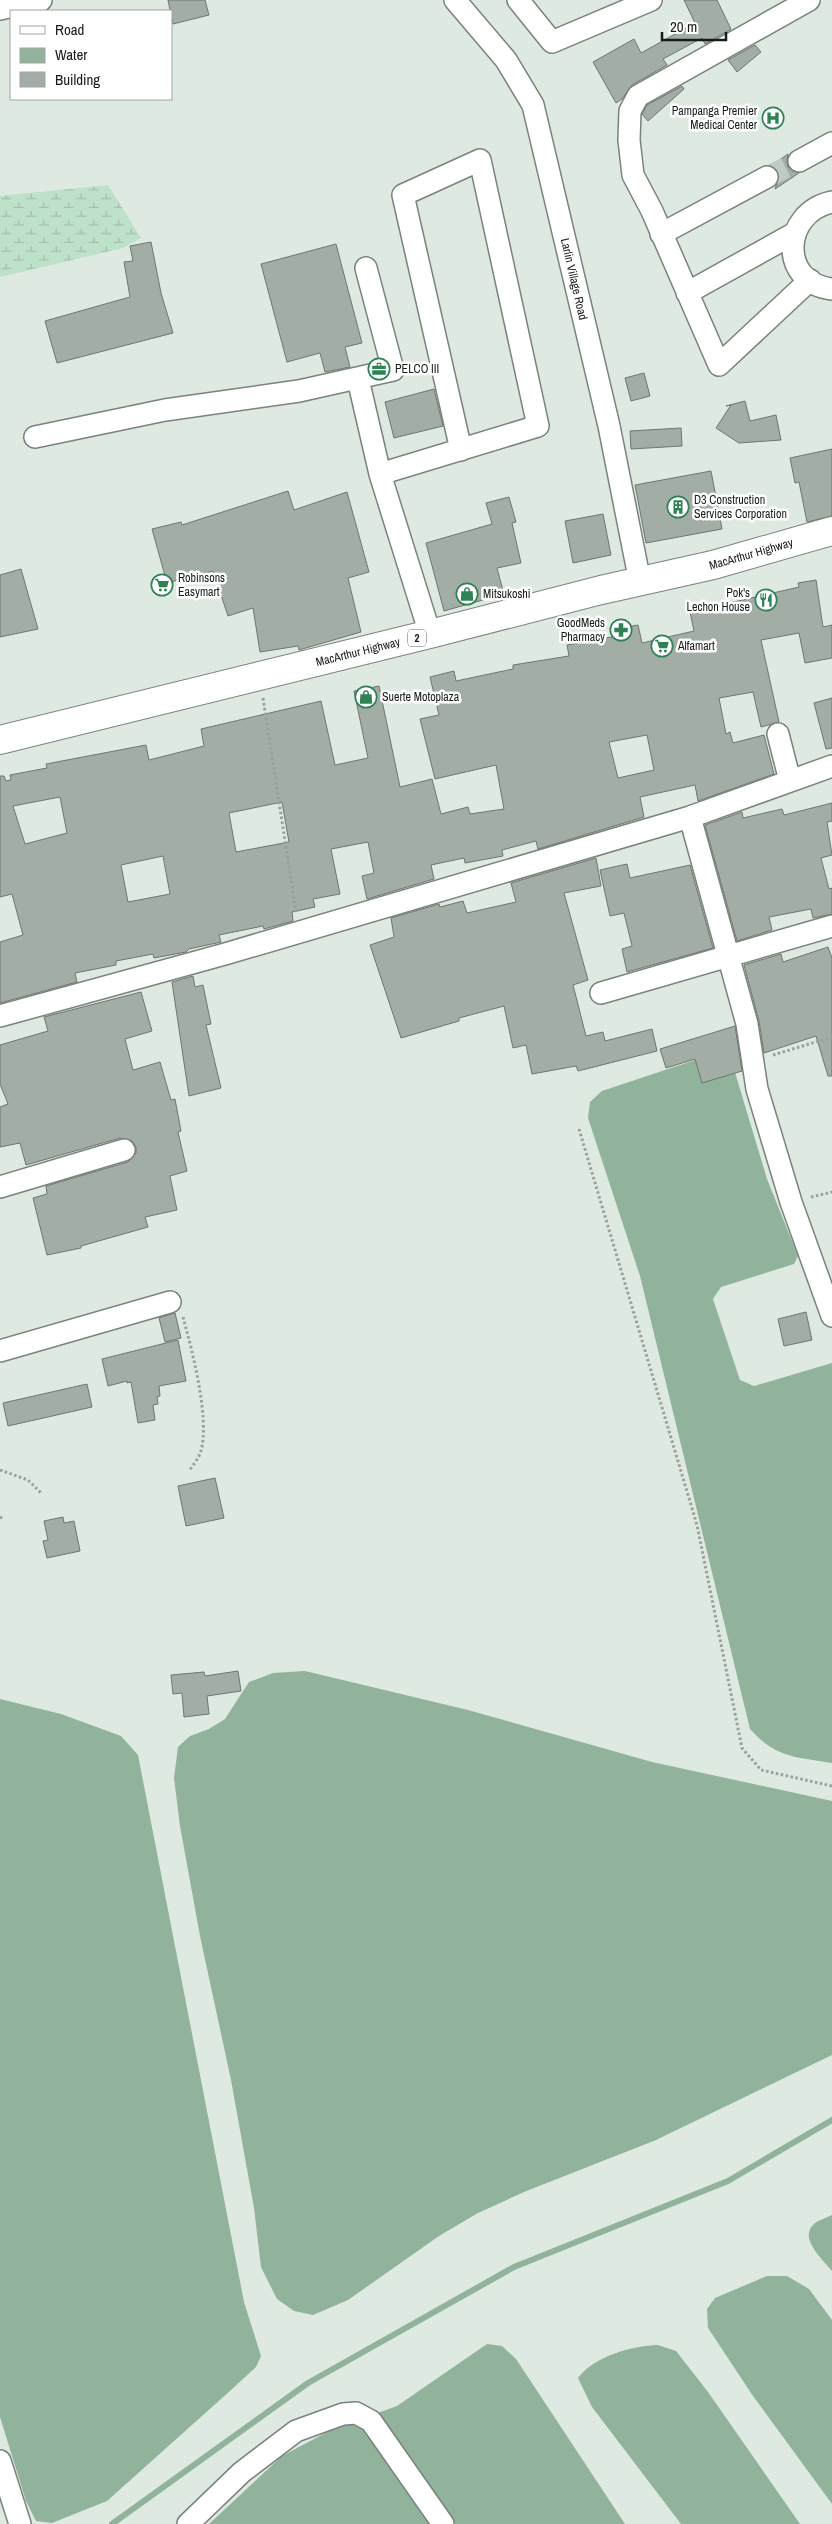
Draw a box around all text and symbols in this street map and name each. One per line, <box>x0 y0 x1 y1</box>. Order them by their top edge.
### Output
legend <box>10 10 172 100</box>
scale bar <box>662 10 726 42</box>
text: 20 m <box>670 16 697 37</box>
text: Road <box>55 19 84 40</box>
text: Water <box>55 44 87 65</box>
text: Building <box>55 69 100 90</box>
place label: Pampanga Premier Medical Center <box>672 103 758 133</box>
hospital icon: Pampanga Premier Medical Center <box>761 106 785 130</box>
street label: Larlin Village Road <box>557 237 591 321</box>
office icon: PELCO III <box>367 357 391 381</box>
place label: PELCO III <box>395 361 439 377</box>
place label: D3 Construction Services Corporation <box>694 492 787 522</box>
building icon: D3 Construction Services Corporation <box>666 495 690 519</box>
street label: MacArthur Highway <box>707 534 795 574</box>
place label: Robinsons Easymart <box>178 570 225 600</box>
supermarket icon: Robinsons Easymart <box>150 573 174 597</box>
shop icon: Mitsukoshi <box>455 582 479 606</box>
place label: Pok's Lechon House <box>687 585 750 615</box>
place label: Mitsukoshi <box>483 586 531 602</box>
restaurant icon: Pok's Lechon House <box>754 588 778 612</box>
place label: GoodMeds Pharmacy <box>557 615 605 645</box>
pharmacy icon: GoodMeds Pharmacy <box>609 618 633 642</box>
road number: 2 <box>408 630 426 646</box>
street label: MacArthur Highway <box>314 634 402 670</box>
supermarket icon: Alfamart <box>650 634 674 658</box>
place label: Alfamart <box>677 638 715 654</box>
shop icon: Suerte Motoplaza <box>354 685 378 709</box>
place label: Suerte Motoplaza <box>382 689 460 705</box>

